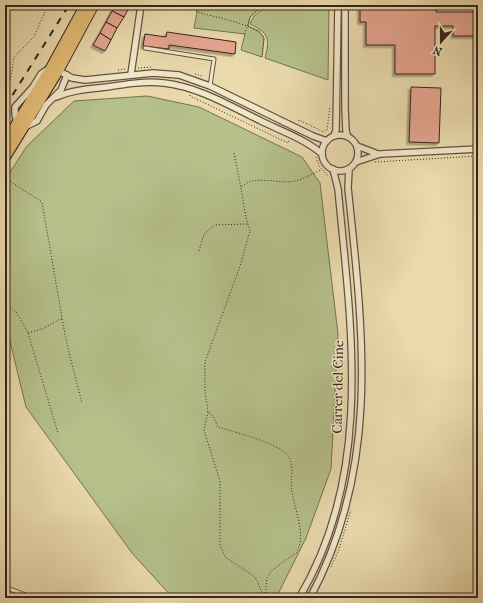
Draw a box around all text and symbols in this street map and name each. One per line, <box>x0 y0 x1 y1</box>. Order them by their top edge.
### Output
north arrow <box>421 22 461 62</box>
text: N <box>431 43 444 58</box>
street label: Carrer del Cine <box>329 340 347 434</box>

